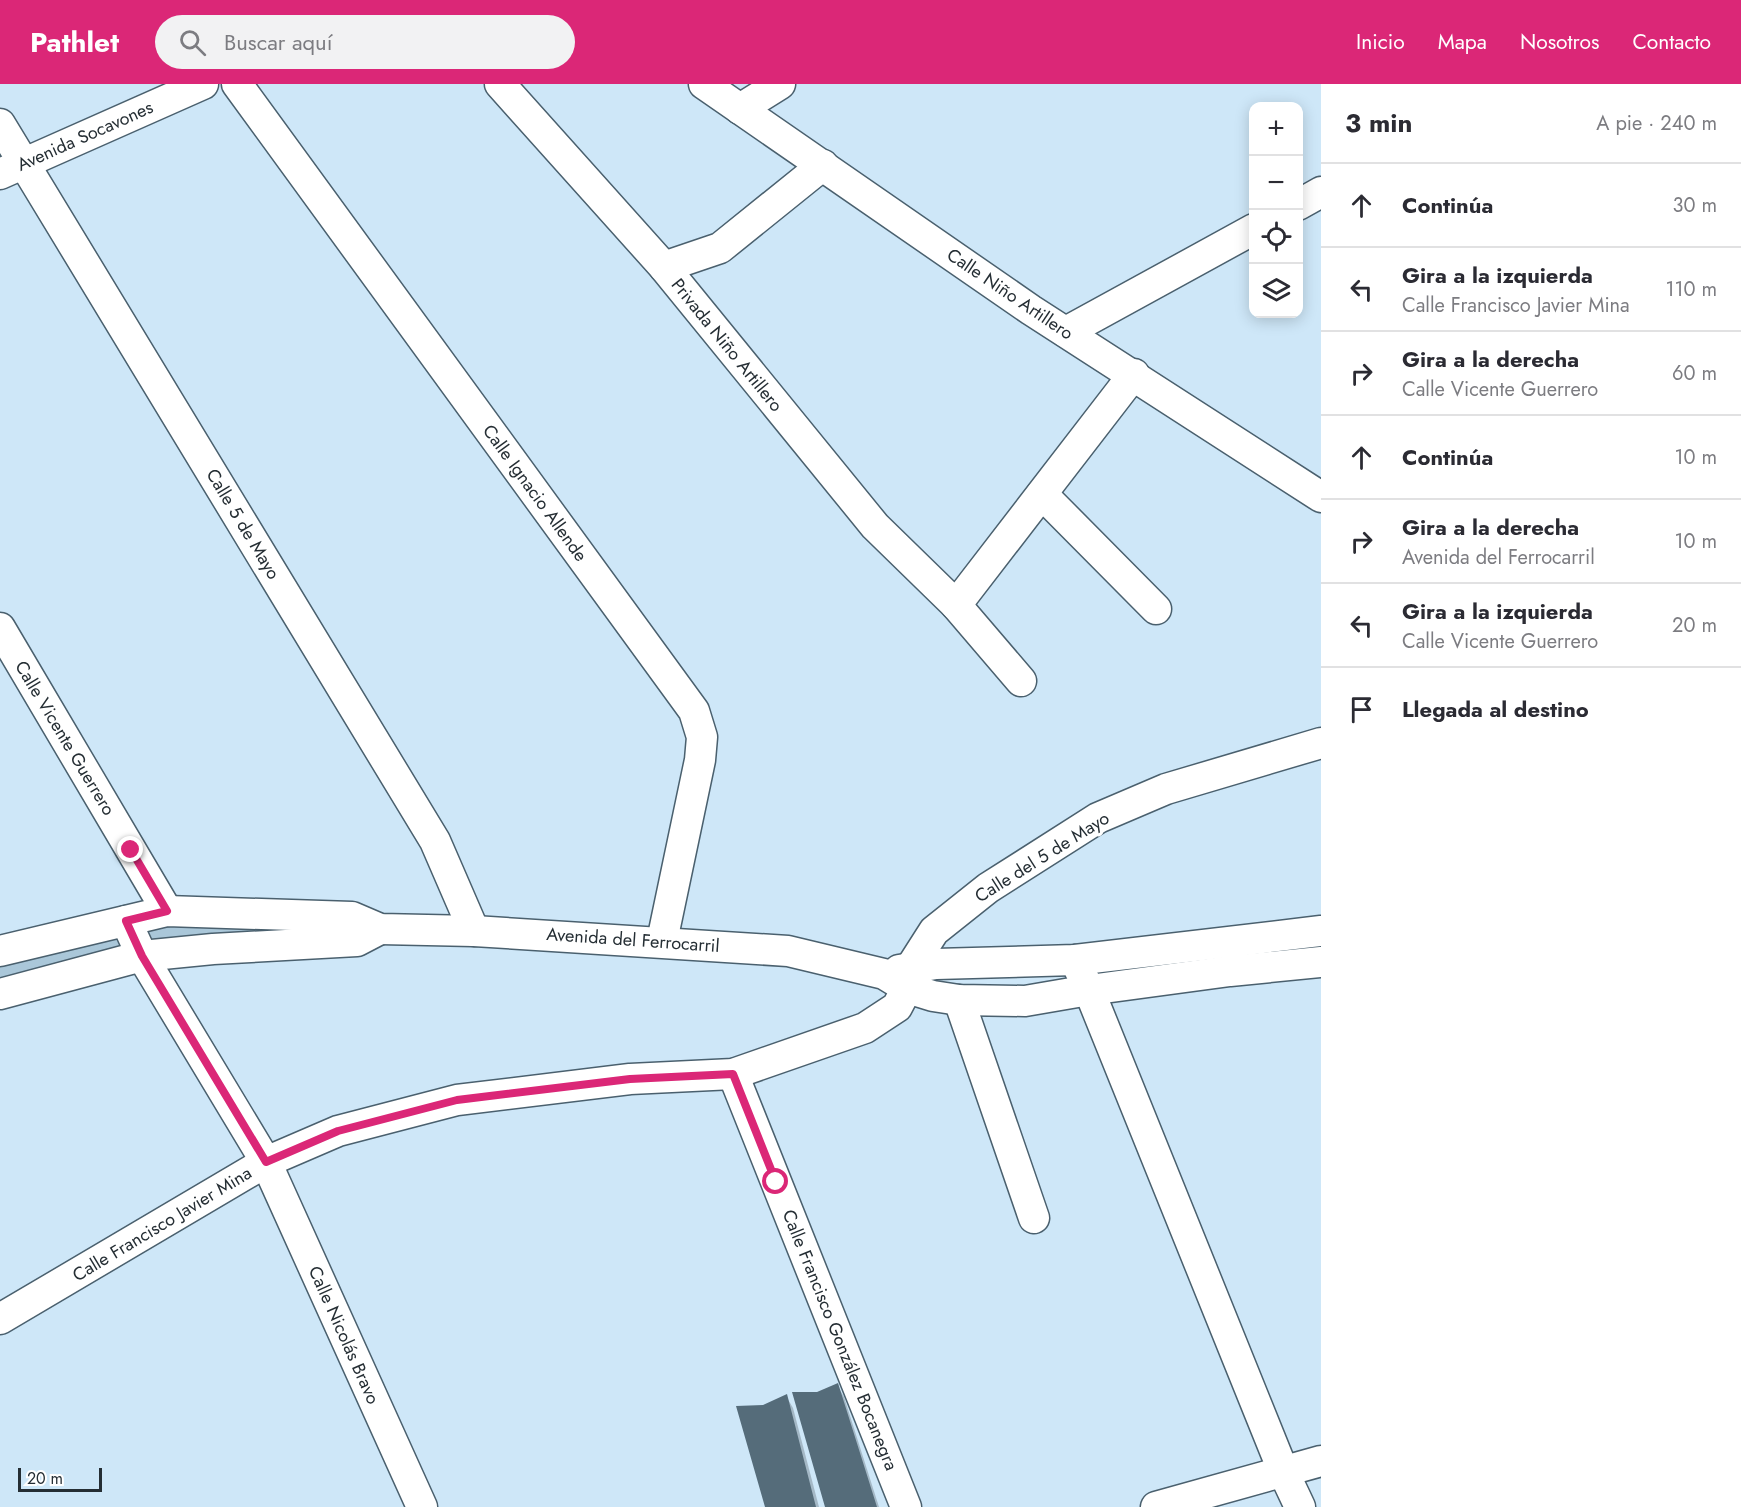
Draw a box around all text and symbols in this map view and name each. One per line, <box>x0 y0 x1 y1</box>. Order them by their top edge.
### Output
search box <box>155 15 575 69</box>
text: Pathlet <box>30 22 119 63</box>
icon: search <box>176 26 209 59</box>
text: Buscar aquí <box>224 26 332 58</box>
text: Inicio <box>1356 27 1405 57</box>
text: Mapa <box>1438 27 1487 57</box>
text: Nosotros <box>1520 27 1599 57</box>
text: Contacto <box>1632 27 1711 57</box>
street label: Avenida Socavones <box>13 94 157 178</box>
map controls <box>1249 102 1303 318</box>
button: + <box>1249 102 1303 156</box>
text: 3 min <box>1345 104 1412 142</box>
text: A pie · 240 m <box>1596 109 1717 138</box>
button: − <box>1249 156 1303 210</box>
icon: ahead <box>1345 189 1378 222</box>
text: Continúa <box>1402 189 1493 221</box>
text: 30 m <box>1672 191 1717 220</box>
button: locate <box>1249 210 1303 264</box>
street label: Calle Niño Artillero <box>942 242 1079 346</box>
text: Gira a la izquierda <box>1402 259 1593 291</box>
button: layers <box>1249 264 1303 318</box>
street label: Privada Niño Artillero <box>665 273 789 417</box>
icon: left <box>1345 273 1378 306</box>
text: 110 m <box>1665 275 1717 304</box>
text: Calle Francisco Javier Mina <box>1402 291 1630 320</box>
text: Gira a la derecha <box>1402 343 1579 375</box>
icon: right <box>1345 357 1378 390</box>
text: 60 m <box>1672 359 1717 388</box>
text: Calle Vicente Guerrero <box>1402 375 1598 404</box>
street label: Calle Ignacio Allende <box>476 419 594 567</box>
icon: ahead <box>1345 441 1378 474</box>
text: Continúa <box>1402 441 1493 473</box>
text: 10 m <box>1674 443 1717 472</box>
street label: Calle 5 de Mayo <box>200 464 286 584</box>
text: Gira a la derecha <box>1402 511 1579 543</box>
icon: right <box>1345 525 1378 558</box>
text: 10 m <box>1674 527 1717 556</box>
text: Avenida del Ferrocarril <box>1402 543 1595 572</box>
text: Gira a la izquierda <box>1402 595 1593 627</box>
icon: left <box>1345 609 1378 642</box>
text: 20 m <box>1672 611 1717 640</box>
text: Calle Vicente Guerrero <box>1402 627 1598 656</box>
street label: Calle Vicente Guerrero <box>8 656 122 821</box>
icon: arrive <box>1345 693 1378 726</box>
text: Llegada al destino <box>1402 693 1589 725</box>
street label: Calle del 5 de Mayo <box>970 805 1114 909</box>
route end <box>117 836 143 862</box>
street label: Avenida del Ferrocarril <box>546 921 720 959</box>
street label: Calle Francisco Javier Mina <box>67 1160 257 1288</box>
route start <box>762 1168 788 1194</box>
street label: Calle Francisco González Bocanegra <box>776 1206 904 1474</box>
street label: Calle Nicolás Bravo <box>302 1262 386 1408</box>
scale bar <box>18 1465 102 1492</box>
text: 20 m <box>27 1467 63 1490</box>

